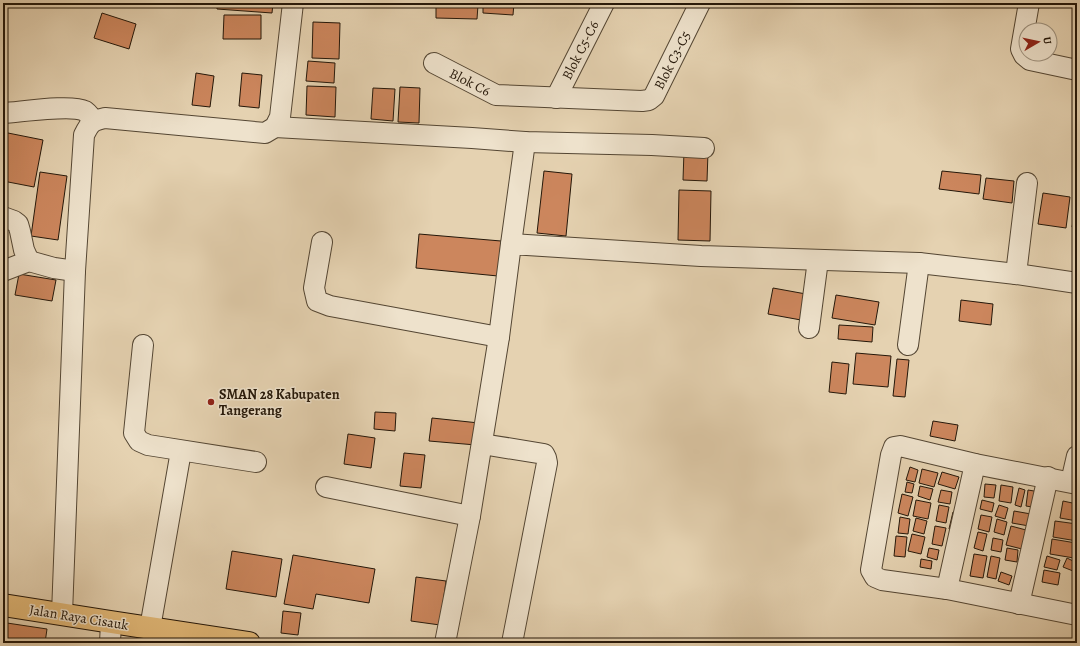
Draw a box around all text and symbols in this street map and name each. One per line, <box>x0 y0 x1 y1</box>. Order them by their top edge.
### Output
street label: Blok C5-C6 <box>557 17 603 83</box>
north arrow <box>1018 22 1058 62</box>
street label: Blok C3-C5 <box>650 28 695 93</box>
text: U <box>1039 36 1055 46</box>
street label: Blok C6 <box>446 64 494 101</box>
place label: SMAN 28 Kabupaten Tangerang <box>219 385 340 420</box>
marker: SMAN 28 Kabupaten Tangerang <box>206 397 216 407</box>
street label: Jalan Raya Cisauk <box>28 600 130 635</box>

